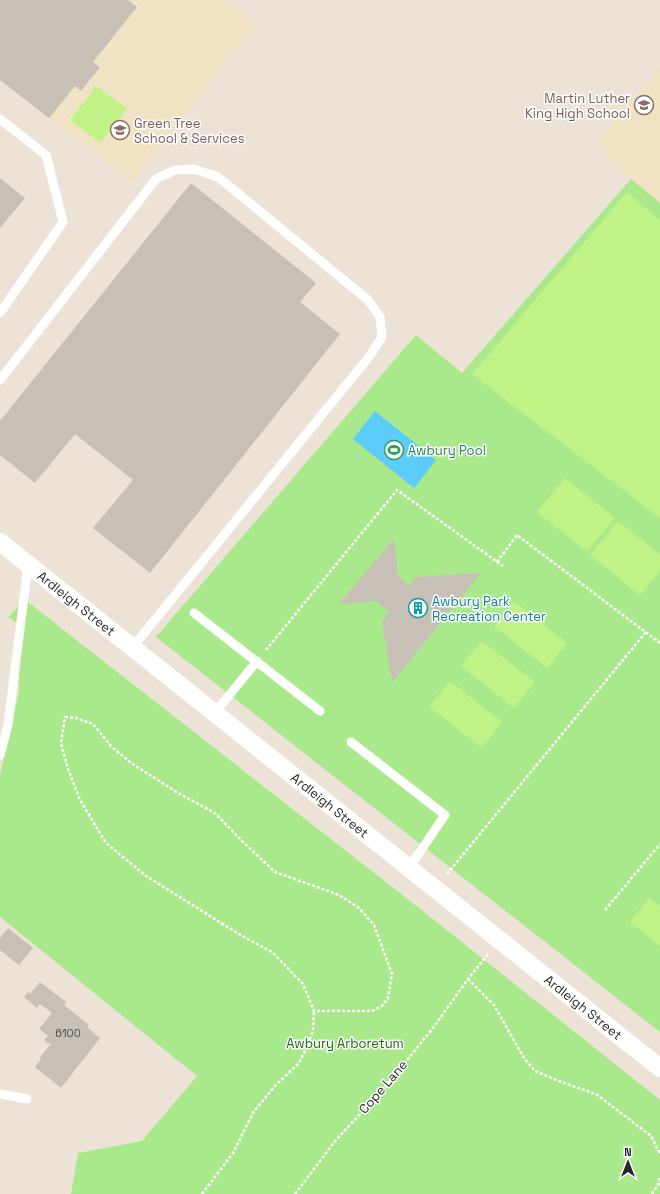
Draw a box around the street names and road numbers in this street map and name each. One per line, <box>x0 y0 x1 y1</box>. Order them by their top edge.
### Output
street label: Ardleigh Street <box>34 567 119 639</box>
street label: Ardleigh Street <box>288 769 372 841</box>
street label: Ardleigh Street <box>541 971 626 1043</box>
street label: Cope Lane <box>355 1057 411 1117</box>

